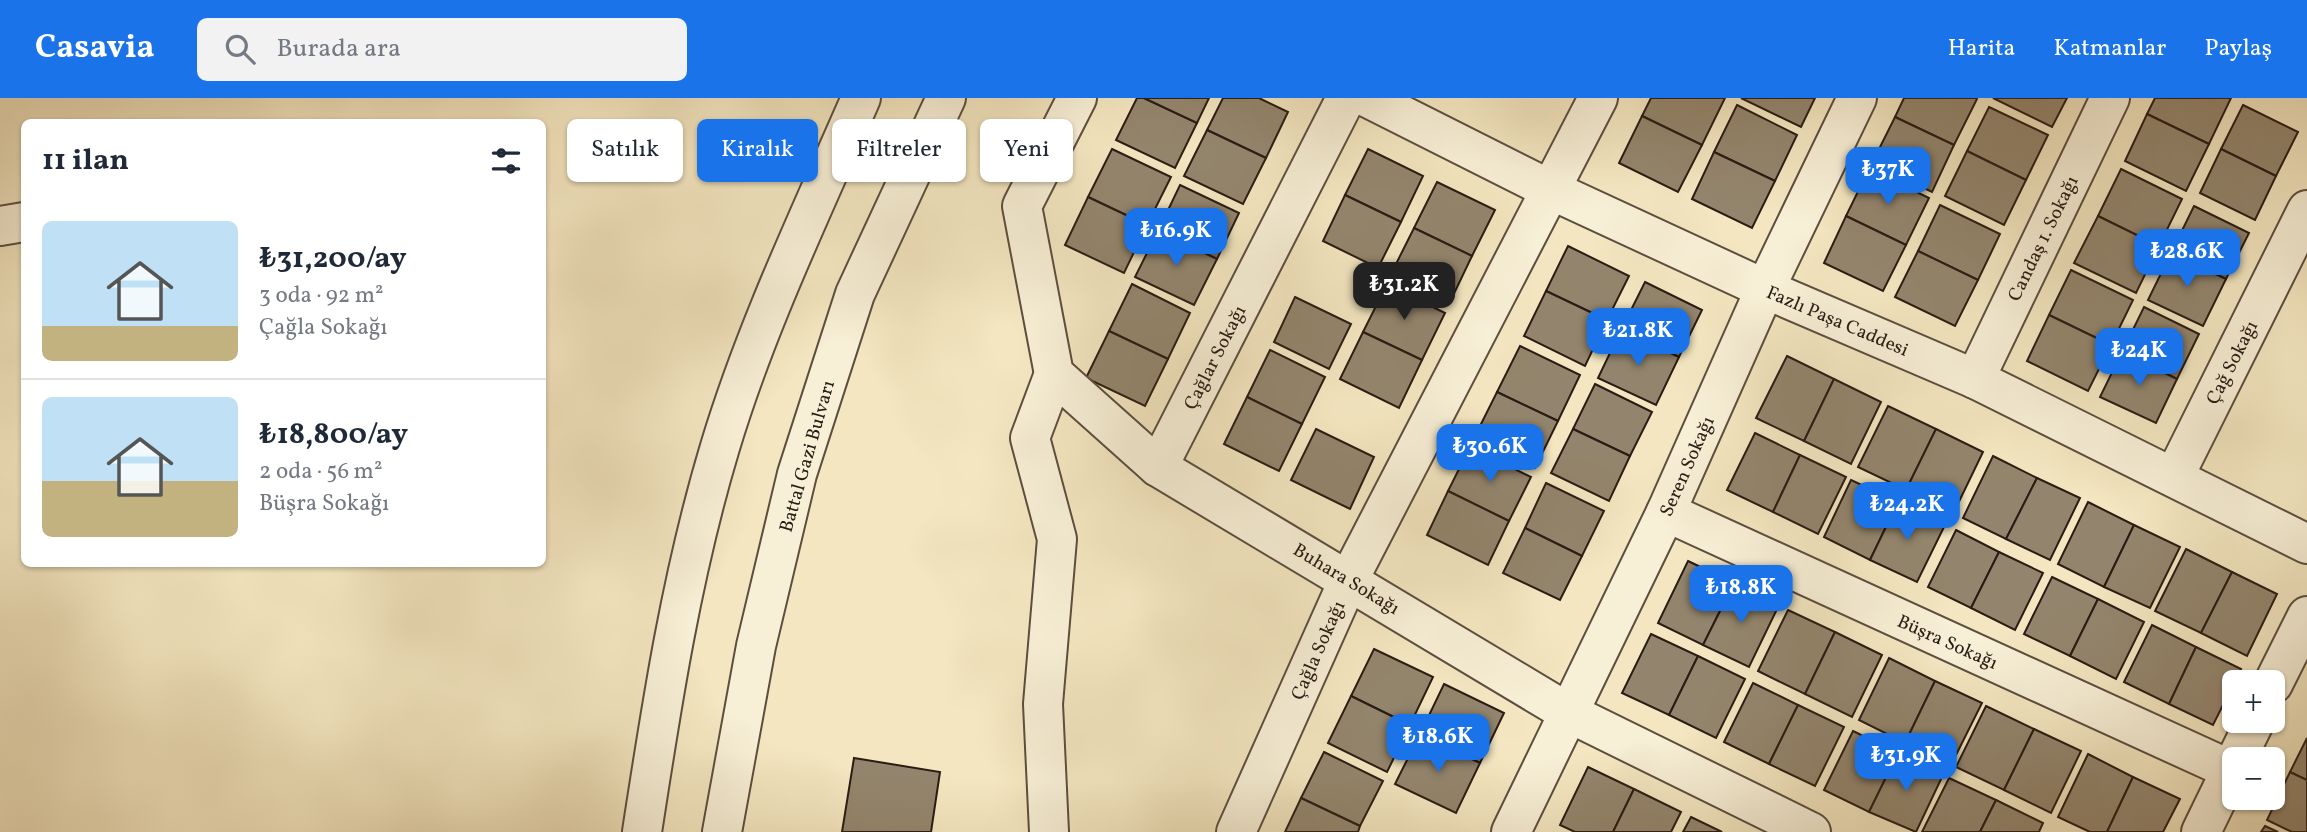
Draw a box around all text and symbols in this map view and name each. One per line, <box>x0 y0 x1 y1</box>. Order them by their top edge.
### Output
search box <box>197 18 687 81</box>
text: Casavia <box>35 26 155 72</box>
icon: search <box>221 30 259 68</box>
text: Burada ara <box>277 31 401 67</box>
text: Harita <box>1948 32 2015 66</box>
text: Katmanlar <box>2053 32 2166 66</box>
text: Paylaş <box>2204 32 2272 66</box>
chip: Satılık <box>567 119 683 182</box>
chip: Kiralık <box>697 119 818 182</box>
chip: Filtreler <box>832 119 966 182</box>
chip: Yeni <box>980 119 1073 182</box>
text: 11 ilan <box>42 140 129 182</box>
icon: filters <box>487 142 525 180</box>
pin: ₺37K <box>1847 148 1929 207</box>
text: ₺37K <box>1862 154 1915 186</box>
street label: Candaş 1. Sokağı <box>2002 172 2086 306</box>
pin: ₺16.9K <box>1119 208 1233 268</box>
text: ₺16.9K <box>1140 215 1212 247</box>
pin: ₺28.6K <box>2130 230 2244 289</box>
text: ₺28.6K <box>2150 236 2224 268</box>
text: ₺31,200/ay <box>259 238 407 280</box>
icon: home <box>98 249 182 333</box>
pin: ₺31.2K <box>1347 262 1461 322</box>
text: ₺31.2K <box>1369 269 1439 301</box>
text: 3 oda · 92 m² <box>259 280 384 312</box>
street label: Fazlı Paşa Caddesi <box>1762 280 1912 364</box>
street label: Çağlar Sokağı <box>1178 301 1253 415</box>
pin: ₺21.8K <box>1581 308 1695 368</box>
text: Çağla Sokağı <box>259 312 388 344</box>
text: ₺21.8K <box>1603 315 1673 347</box>
street label: Çağ Sokağı <box>2201 316 2265 409</box>
pin: ₺24K <box>2098 328 2180 388</box>
text: ₺24K <box>2111 335 2167 367</box>
street label: Battal Gazi Bulvarı <box>774 377 842 536</box>
street label: Seren Sokağı <box>1654 412 1722 521</box>
text: ₺18,800/ay <box>259 414 408 456</box>
pin: ₺30.6K <box>1433 424 1547 484</box>
icon: home <box>98 425 182 509</box>
text: ₺30.6K <box>1453 431 1527 463</box>
text: 2 oda · 56 m² <box>259 456 383 488</box>
pin: ₺24.2K <box>1850 482 1964 542</box>
text: Büşra Sokağı <box>259 488 389 520</box>
text: ₺24.2K <box>1870 489 1944 521</box>
street label: Buhara Sokağı <box>1288 538 1404 622</box>
pin: ₺18.8K <box>1684 566 1798 625</box>
text: ₺18.8K <box>1706 572 1776 604</box>
street label: Çağla Sokağı <box>1285 597 1352 705</box>
street label: Büşra Sokağı <box>1893 609 2002 677</box>
map controls <box>2222 670 2285 810</box>
button: + <box>2222 670 2285 733</box>
pin: ₺18.6K <box>1381 714 1495 774</box>
text: ₺18.6K <box>1403 721 1473 753</box>
pin: ₺31.9K <box>1849 734 1963 793</box>
text: ₺31.9K <box>1871 740 1941 772</box>
button: − <box>2222 747 2285 810</box>

